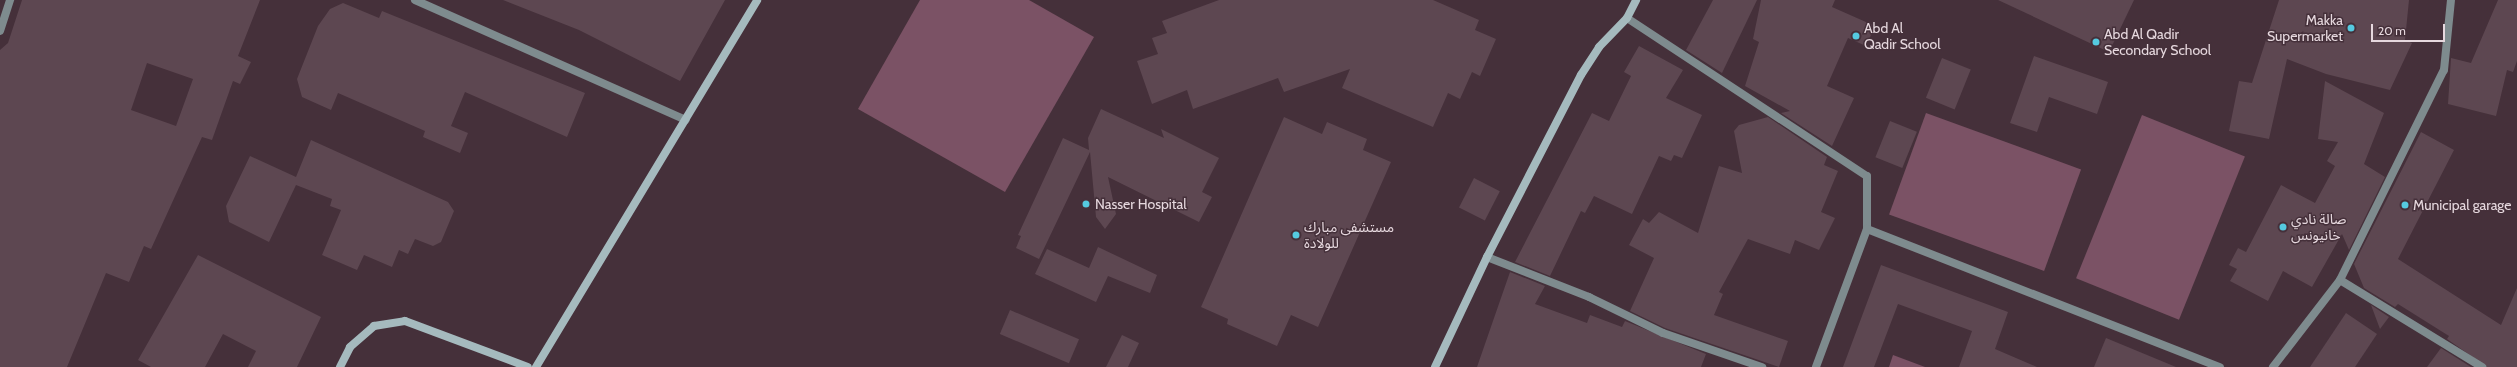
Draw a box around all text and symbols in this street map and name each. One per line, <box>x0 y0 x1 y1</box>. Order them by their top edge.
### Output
place label: Makka Supermarket <box>2267 12 2343 44</box>
scale bar <box>2373 16 2447 42</box>
place label: Abd Al Qadir School <box>1864 20 1941 52</box>
marker: Makka Supermarket <box>2346 23 2356 33</box>
text: 20 m <box>2378 23 2406 38</box>
place label: Abd Al Qadir Secondary School <box>2104 26 2211 58</box>
marker: Abd Al Qadir School <box>1851 31 1861 41</box>
marker: Abd Al Qadir Secondary School <box>2091 37 2101 47</box>
place label: Nasser Hospital <box>1095 196 1186 212</box>
place label: Municipal garage <box>2413 197 2512 213</box>
marker: Nasser Hospital <box>1080 198 1092 210</box>
marker: Municipal garage <box>2400 200 2410 210</box>
place label: صالة نادي خانيونس <box>2291 211 2346 244</box>
place label: مستشفى مبارك للولادة <box>1304 219 1394 252</box>
marker: صالة نادي خانيونس <box>2278 222 2288 232</box>
marker: مستشفى مبارك للولادة <box>1291 230 1301 240</box>

